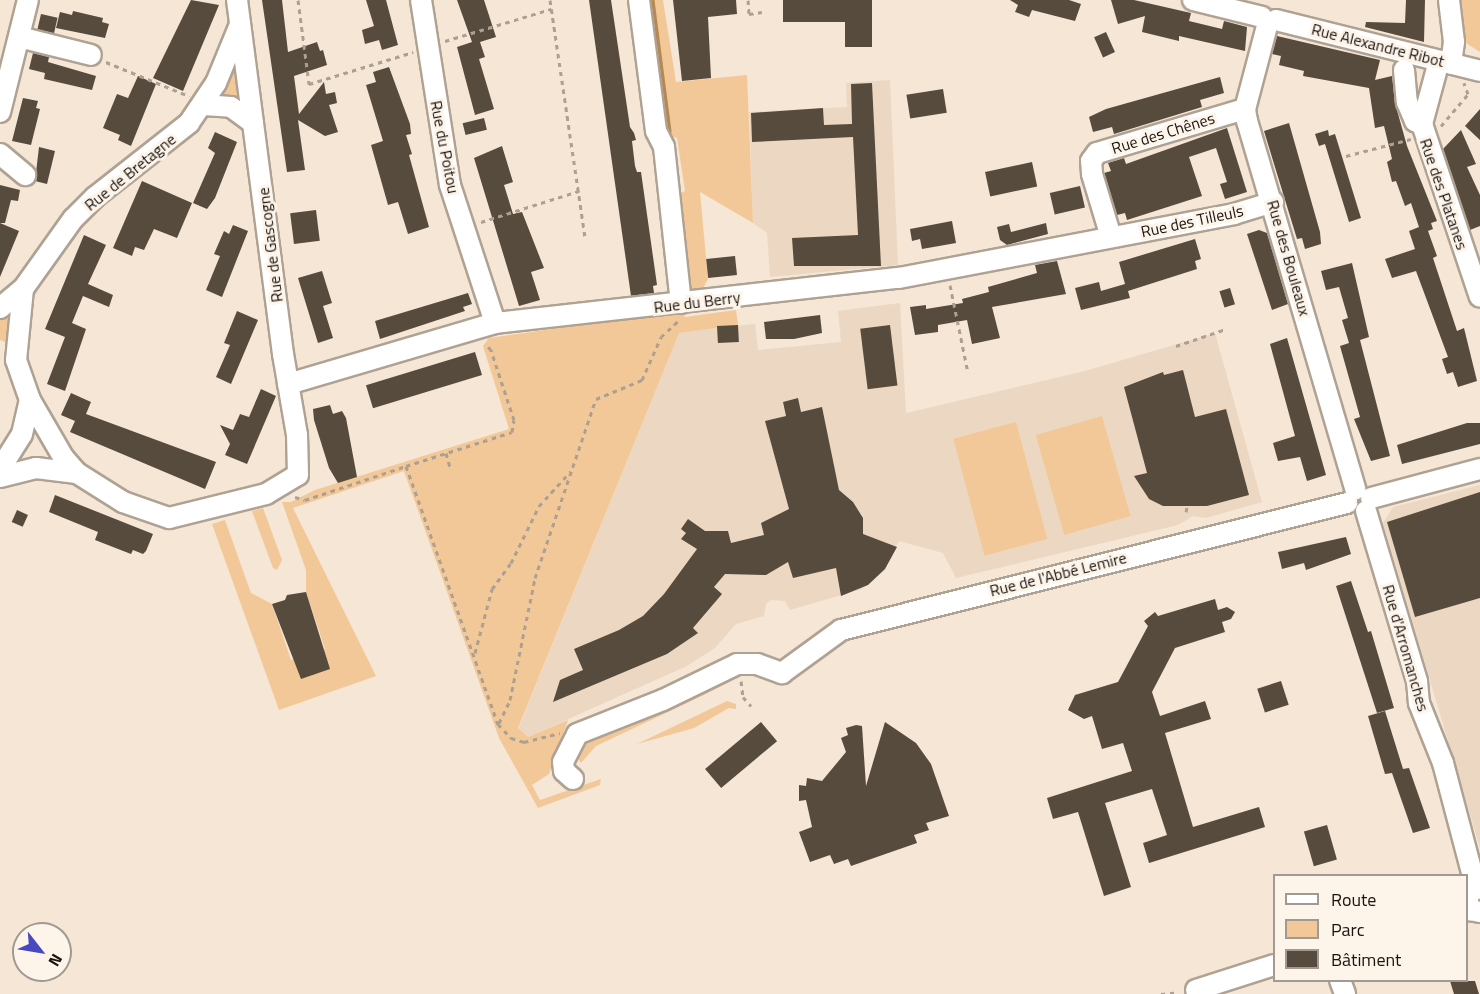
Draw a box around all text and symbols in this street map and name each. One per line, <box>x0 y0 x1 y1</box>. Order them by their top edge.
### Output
street label: Rue Alexandre Ribot <box>1310 19 1446 71</box>
street label: Rue du Poitou <box>427 99 463 195</box>
street label: Rue des Chênes <box>1109 108 1217 158</box>
street label: Rue de Bretagne <box>81 129 179 215</box>
street label: Rue des Platanes <box>1416 136 1472 252</box>
street label: Rue de Gascogne <box>253 187 287 303</box>
street label: Rue des Bouleaux <box>1263 198 1315 318</box>
street label: Rue des Tilleuls <box>1139 201 1245 241</box>
street label: Rue du Berry <box>653 287 741 317</box>
street label: Rue de l'Abbé Lemire <box>988 548 1128 600</box>
street label: Rue d'Arromanches <box>1379 582 1433 714</box>
legend <box>1273 874 1468 982</box>
text: Route <box>1331 886 1376 913</box>
text: Parc <box>1331 916 1365 943</box>
north arrow <box>12 922 72 982</box>
text: Bâtiment <box>1331 946 1401 973</box>
text: N <box>43 949 69 971</box>

